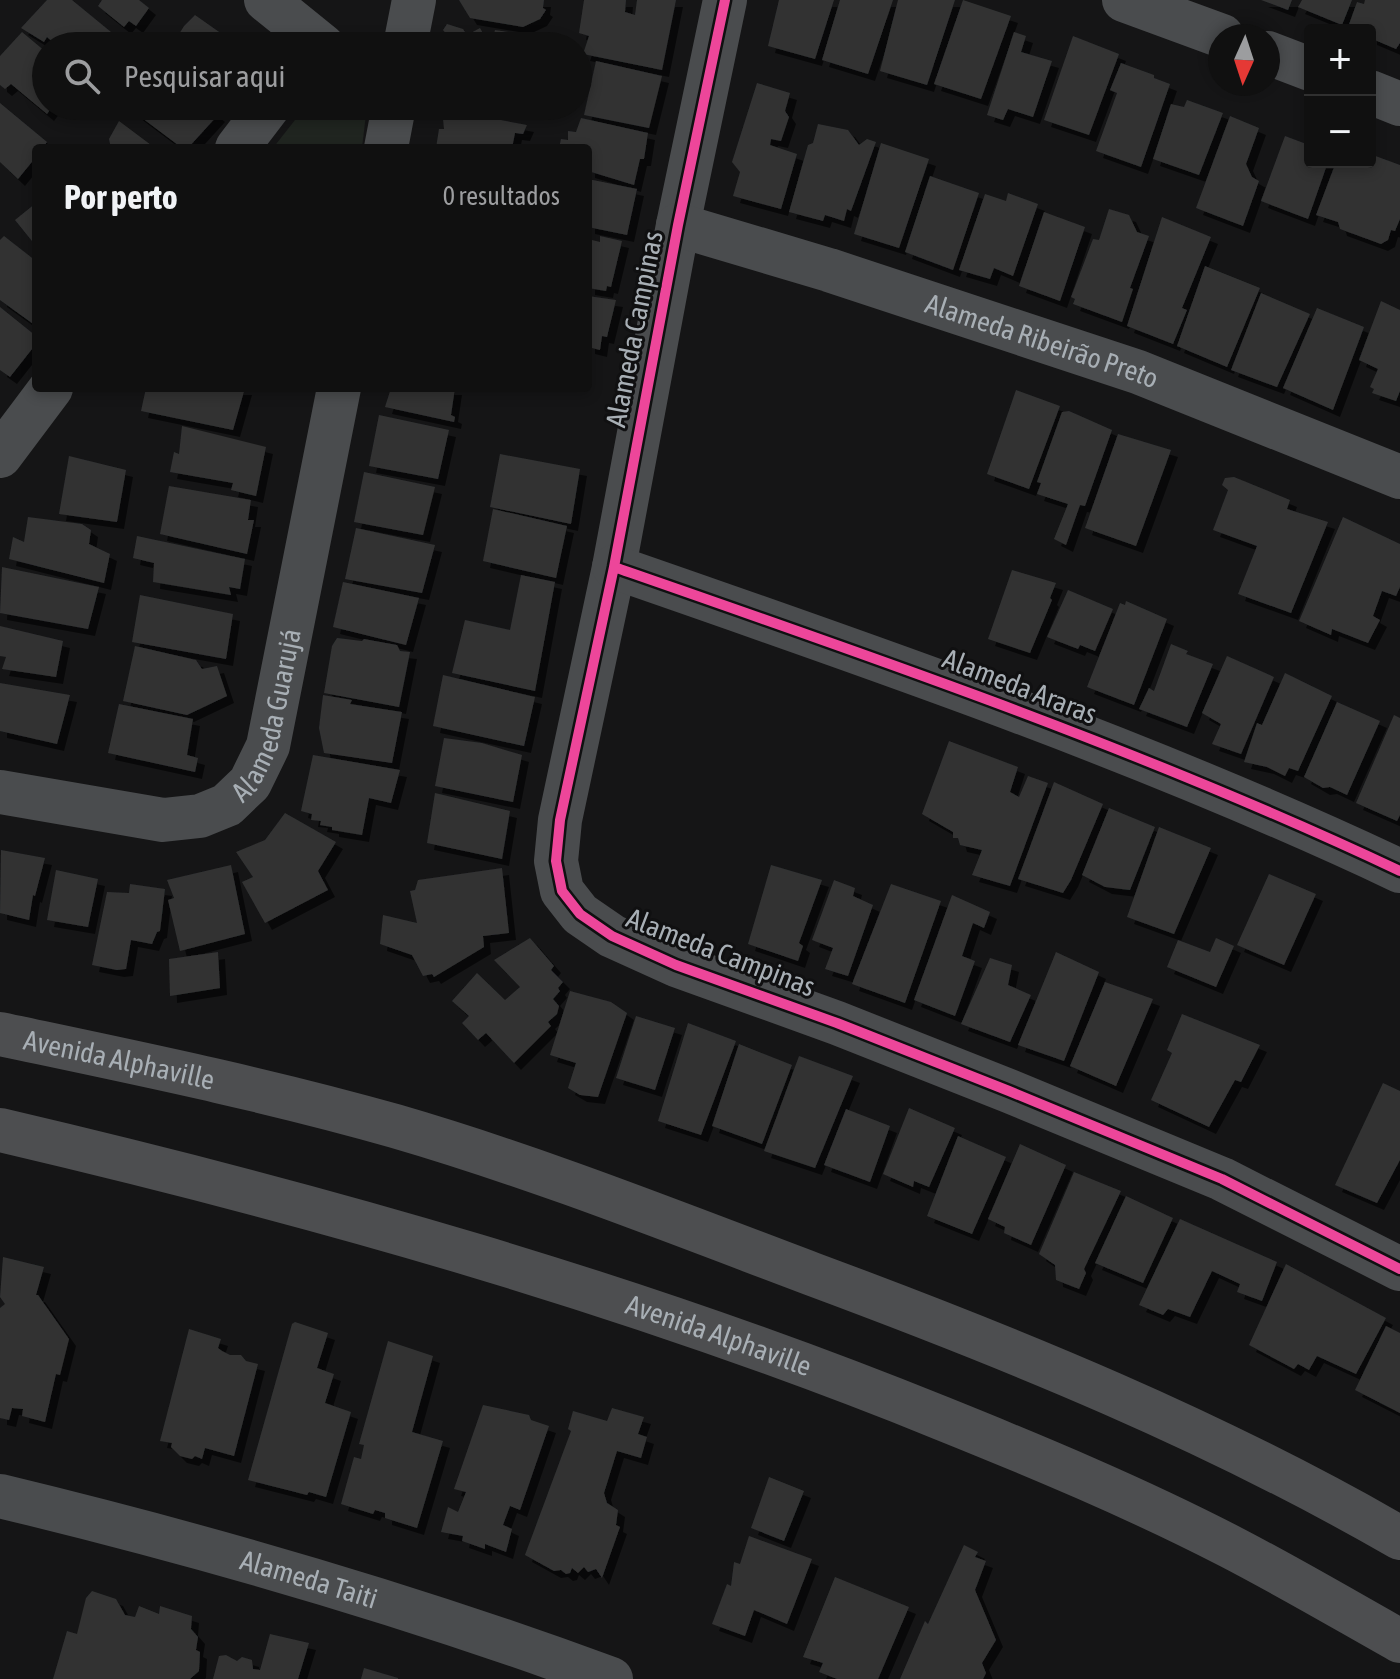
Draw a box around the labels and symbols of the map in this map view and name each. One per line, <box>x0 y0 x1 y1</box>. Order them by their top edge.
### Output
north arrow <box>1208 24 1280 96</box>
street label: Alameda Campinas <box>599 228 669 430</box>
street label: Alameda Ribeirão Preto <box>922 287 1163 395</box>
street label: Alameda Guarujá <box>225 626 307 808</box>
street label: Alameda Araras <box>939 642 1101 730</box>
street label: Alameda Campinas <box>622 901 820 1003</box>
street label: Avenida Alphaville <box>21 1023 218 1096</box>
street label: Avenida Alphaville <box>622 1288 816 1382</box>
street label: Alameda Taiti <box>237 1544 381 1615</box>

